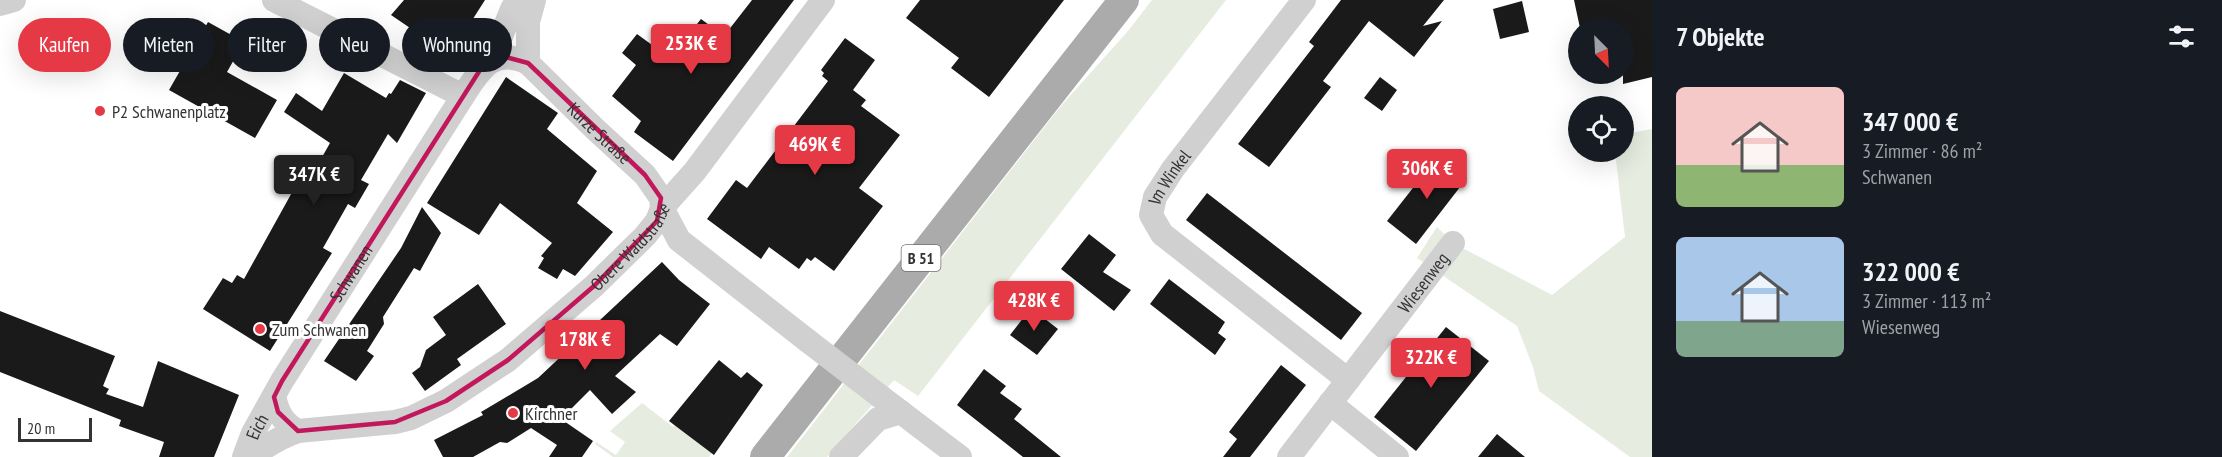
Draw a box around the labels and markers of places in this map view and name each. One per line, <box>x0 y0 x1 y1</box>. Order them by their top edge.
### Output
pin: 253K € <box>642 24 740 75</box>
place label: P2 Schwanenplatz <box>112 100 226 123</box>
marker: P2 Schwanenplatz <box>93 104 107 118</box>
pin: 469K € <box>766 125 864 176</box>
pin: 306K € <box>1378 149 1476 200</box>
pin: 347K € <box>265 155 363 206</box>
pin: 428K € <box>985 281 1083 332</box>
place label: Zum Schwanen <box>272 318 366 341</box>
pin: 178K € <box>536 320 634 371</box>
marker: Zum Schwanen <box>253 322 267 336</box>
pin: 322K € <box>1382 338 1480 389</box>
place label: Kirchner <box>525 402 577 425</box>
marker: Kirchner <box>506 406 520 420</box>

